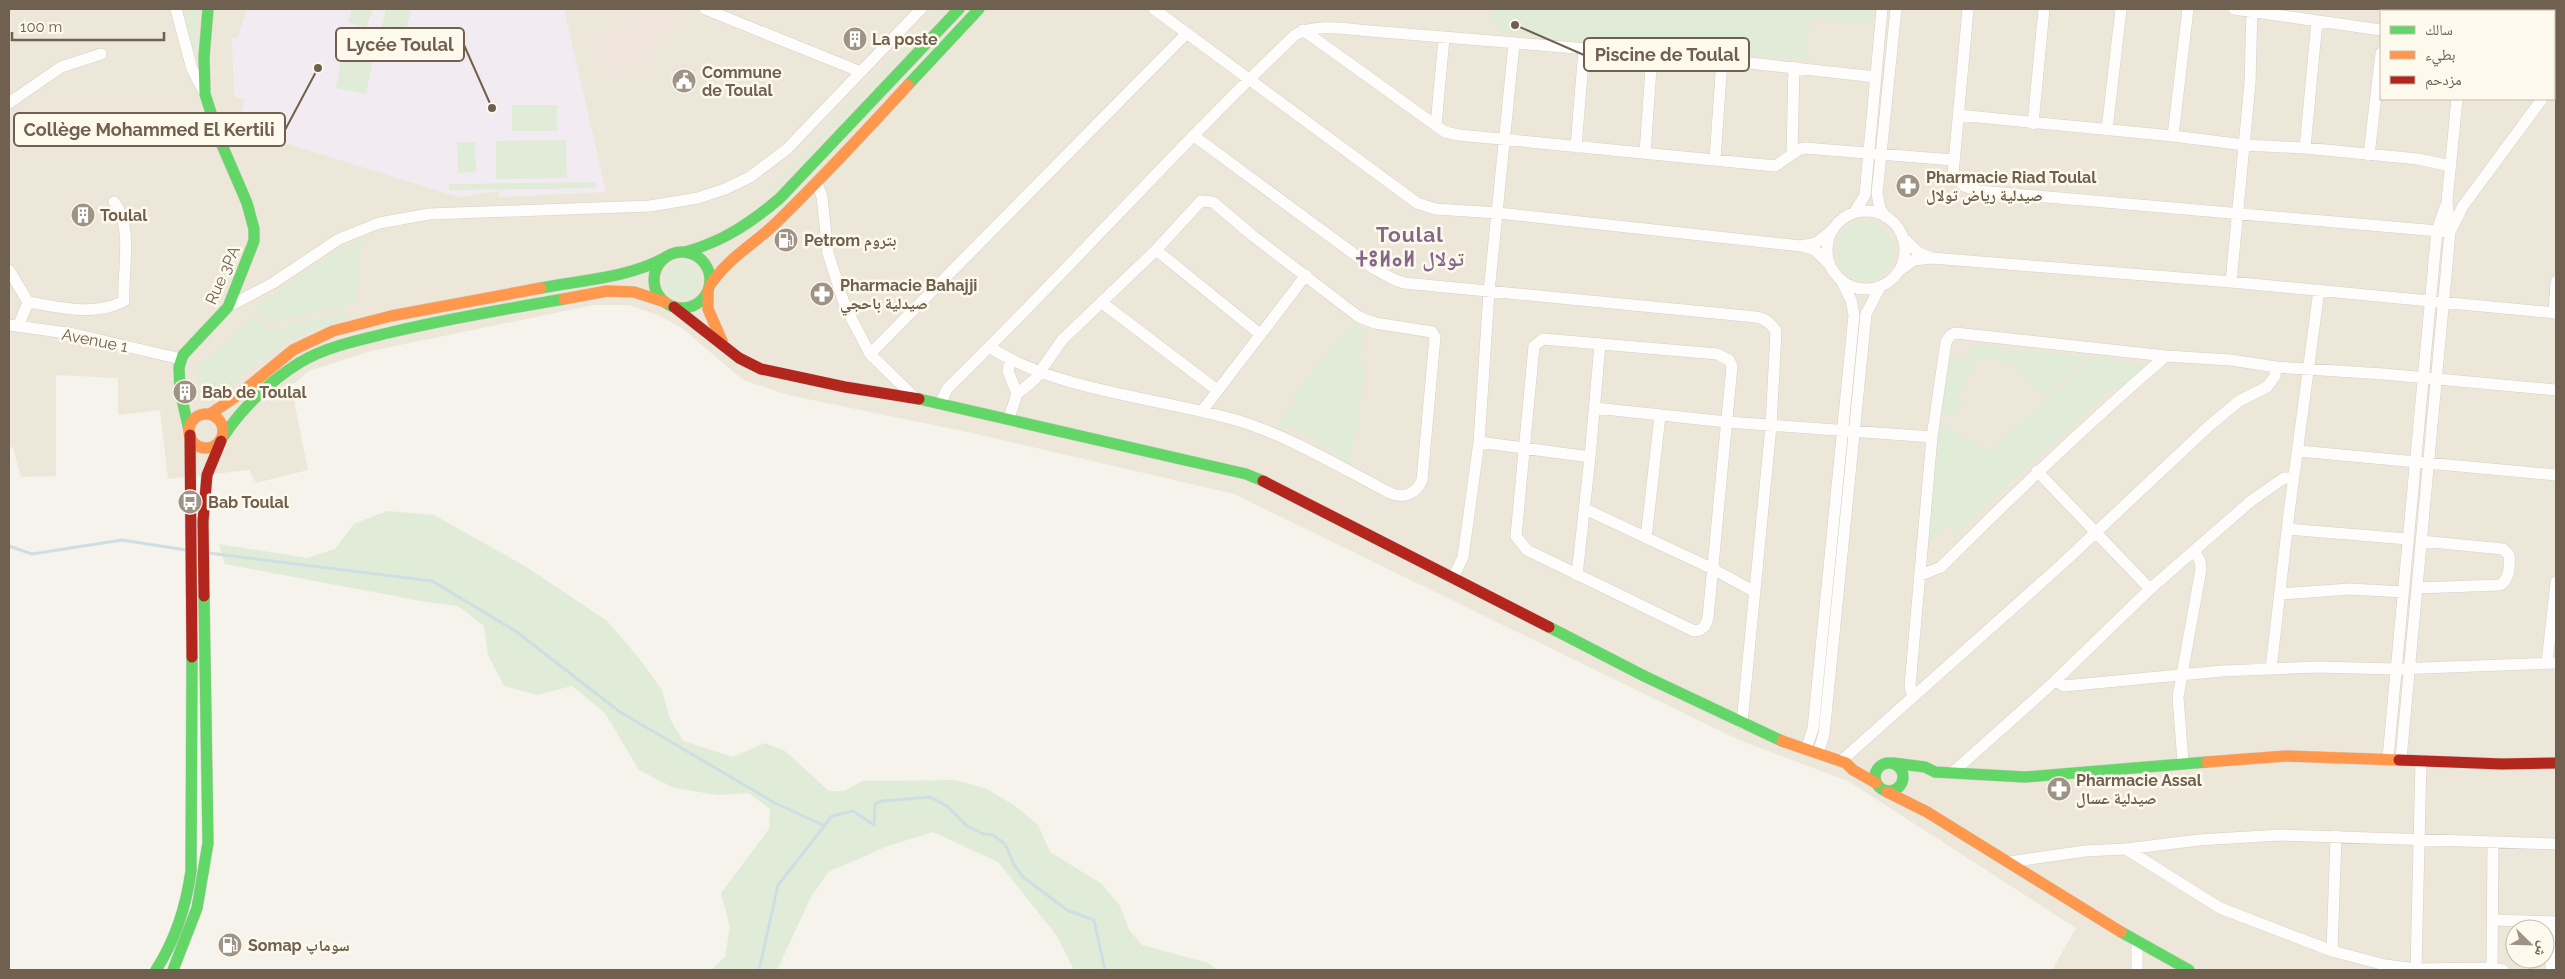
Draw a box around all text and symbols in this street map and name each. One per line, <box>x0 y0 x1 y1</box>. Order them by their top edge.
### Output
scale bar <box>12 10 165 42</box>
legend <box>2380 10 2555 100</box>
text: 100 m <box>20 18 62 36</box>
text: سالك <box>2425 21 2453 39</box>
building icon: La poste <box>842 26 868 52</box>
callout: Lycée Toulal <box>336 28 464 61</box>
place label: La poste <box>872 30 938 49</box>
text: Lycée Toulal <box>346 34 454 55</box>
callout: Piscine de Toulal <box>1584 38 1749 71</box>
text: Piscine de Toulal <box>1595 44 1740 65</box>
text: بطيء <box>2425 46 2455 67</box>
place label: Commune de Toulal <box>702 63 782 100</box>
public building icon: Commune de Toulal <box>671 68 697 94</box>
text: مزدحم <box>2425 71 2462 90</box>
callout: Collège Mohammed El Kertili <box>14 113 285 146</box>
text: Collège Mohammed El Kertili <box>23 119 275 140</box>
place label: Pharmacie Riad Toulal صيدلية رياض تولال <box>1926 168 2097 205</box>
pharmacy icon: Pharmacie Riad Toulal صيدلية رياض تولال <box>1895 173 1921 199</box>
building icon: Toulal <box>70 202 96 228</box>
place label: Toulal <box>100 206 148 225</box>
district label: Toulal ⵜⵓⵍⴰⵍ تولال <box>1356 222 1464 272</box>
fuel station icon: Petrom بتروم <box>773 227 799 253</box>
place label: Petrom بتروم <box>804 231 896 252</box>
street label: Rue 3PA <box>201 243 244 307</box>
place label: Pharmacie Bahajji صيدلية باحجي <box>840 276 977 316</box>
pharmacy icon: Pharmacie Bahajji صيدلية باحجي <box>809 281 835 307</box>
street label: Avenue 1 <box>60 325 130 356</box>
building icon: Bab de Toulal <box>172 379 198 405</box>
place label: Bab de Toulal <box>202 383 307 402</box>
bus stop icon: Bab Toulal <box>177 489 203 515</box>
place label: Bab Toulal <box>208 493 290 512</box>
place label: Pharmacie Assal صيدلية عسال <box>2076 771 2203 808</box>
pharmacy icon: Pharmacie Assal صيدلية عسال <box>2046 776 2072 802</box>
north arrow <box>2505 919 2555 969</box>
fuel station icon: Somap سوماپ <box>217 932 243 958</box>
place label: Somap سوماپ <box>248 936 350 955</box>
text: ش <box>2531 939 2552 959</box>

